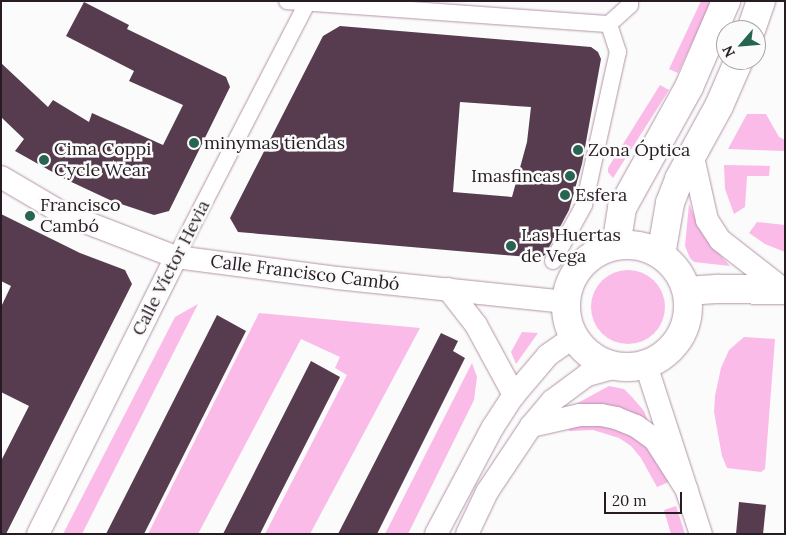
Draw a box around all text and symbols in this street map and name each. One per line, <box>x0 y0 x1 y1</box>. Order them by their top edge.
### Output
north arrow <box>716 20 766 70</box>
text: N <box>718 42 739 60</box>
place label: minymas tiendas <box>204 132 345 154</box>
marker: minymas tiendas <box>188 137 200 149</box>
place label: Cima Coppi Cycle Wear <box>54 139 151 182</box>
place label: Zona Óptica <box>588 139 690 161</box>
marker: Zona Óptica <box>572 144 584 156</box>
marker: Cima Coppi Cycle Wear <box>38 154 50 166</box>
place label: Imasfincas <box>471 165 560 187</box>
marker: Imasfincas <box>564 170 576 182</box>
place label: Esfera <box>575 184 627 206</box>
marker: Esfera <box>559 189 571 201</box>
place label: Francisco Cambó <box>40 195 121 238</box>
street label: Calle Víctor Hevia <box>128 197 214 339</box>
marker: Francisco Cambó <box>24 210 36 222</box>
place label: Las Huertas de Vega <box>521 225 621 268</box>
marker: Las Huertas de Vega <box>505 240 517 252</box>
street label: Calle Francisco Cambó <box>209 251 401 295</box>
scale bar <box>606 482 684 514</box>
text: 20 m <box>612 491 647 510</box>

